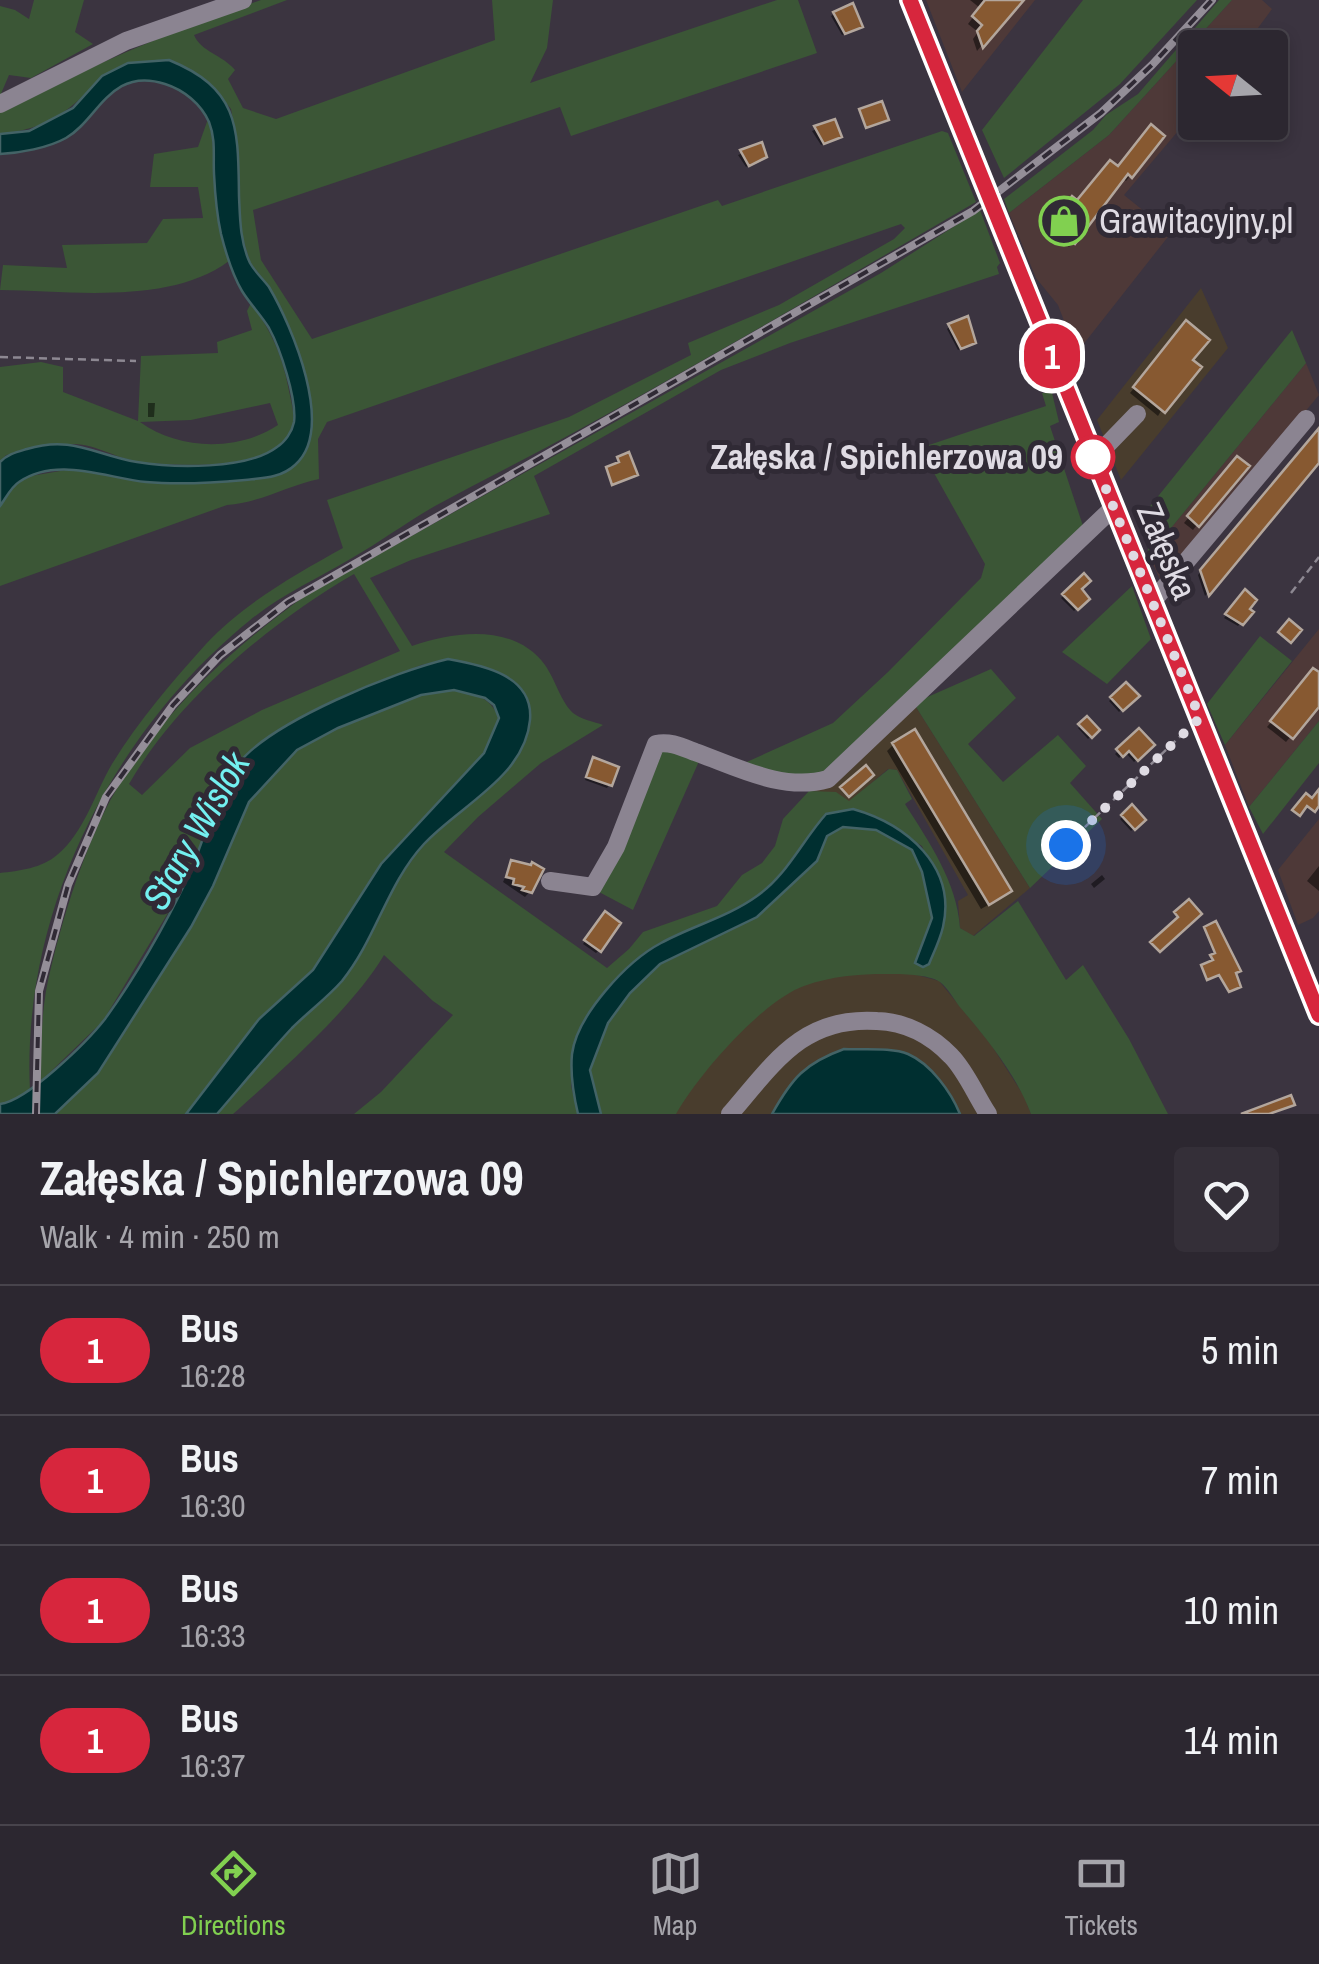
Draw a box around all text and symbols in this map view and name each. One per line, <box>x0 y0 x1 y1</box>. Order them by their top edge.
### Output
north arrow <box>1178 30 1288 140</box>
map controls <box>1178 30 1288 140</box>
shop icon: Grawitacyjny.pl <box>1038 195 1090 247</box>
place label: Grawitacyjny.pl <box>1099 197 1293 244</box>
line badge: 1 <box>1020 324 1084 388</box>
text: 1 <box>1044 333 1060 380</box>
place label: Załęska / Spichlerzowa 09 <box>710 433 1063 480</box>
marker: Załęska / Spichlerzowa 09 <box>1072 436 1114 478</box>
street label: Załęska <box>1126 495 1209 606</box>
water label: Stary Wislok <box>130 741 262 919</box>
your location <box>1041 820 1091 870</box>
text: Załęska / Spichlerzowa 09 <box>40 1145 524 1210</box>
button: heart <box>1174 1147 1279 1252</box>
text: Walk · 4 min · 250 m <box>40 1215 280 1258</box>
text: Bus <box>180 1303 239 1354</box>
text: 5 min <box>1201 1325 1279 1376</box>
text: 1 <box>87 1327 103 1374</box>
text: 16:28 <box>180 1354 246 1397</box>
text: Bus <box>180 1433 239 1484</box>
text: 7 min <box>1201 1455 1279 1506</box>
text: 1 <box>87 1457 103 1504</box>
text: 16:30 <box>180 1484 246 1527</box>
text: Bus <box>180 1563 239 1614</box>
text: 10 min <box>1184 1585 1279 1636</box>
text: 1 <box>87 1587 103 1634</box>
text: 16:33 <box>180 1614 246 1657</box>
text: Bus <box>180 1693 239 1744</box>
text: 14 min <box>1184 1715 1279 1766</box>
text: 1 <box>87 1717 103 1764</box>
text: 16:37 <box>180 1744 246 1787</box>
tab: Directions <box>181 1846 286 1944</box>
tab: Map <box>648 1846 703 1944</box>
tab: Tickets <box>1064 1846 1138 1944</box>

